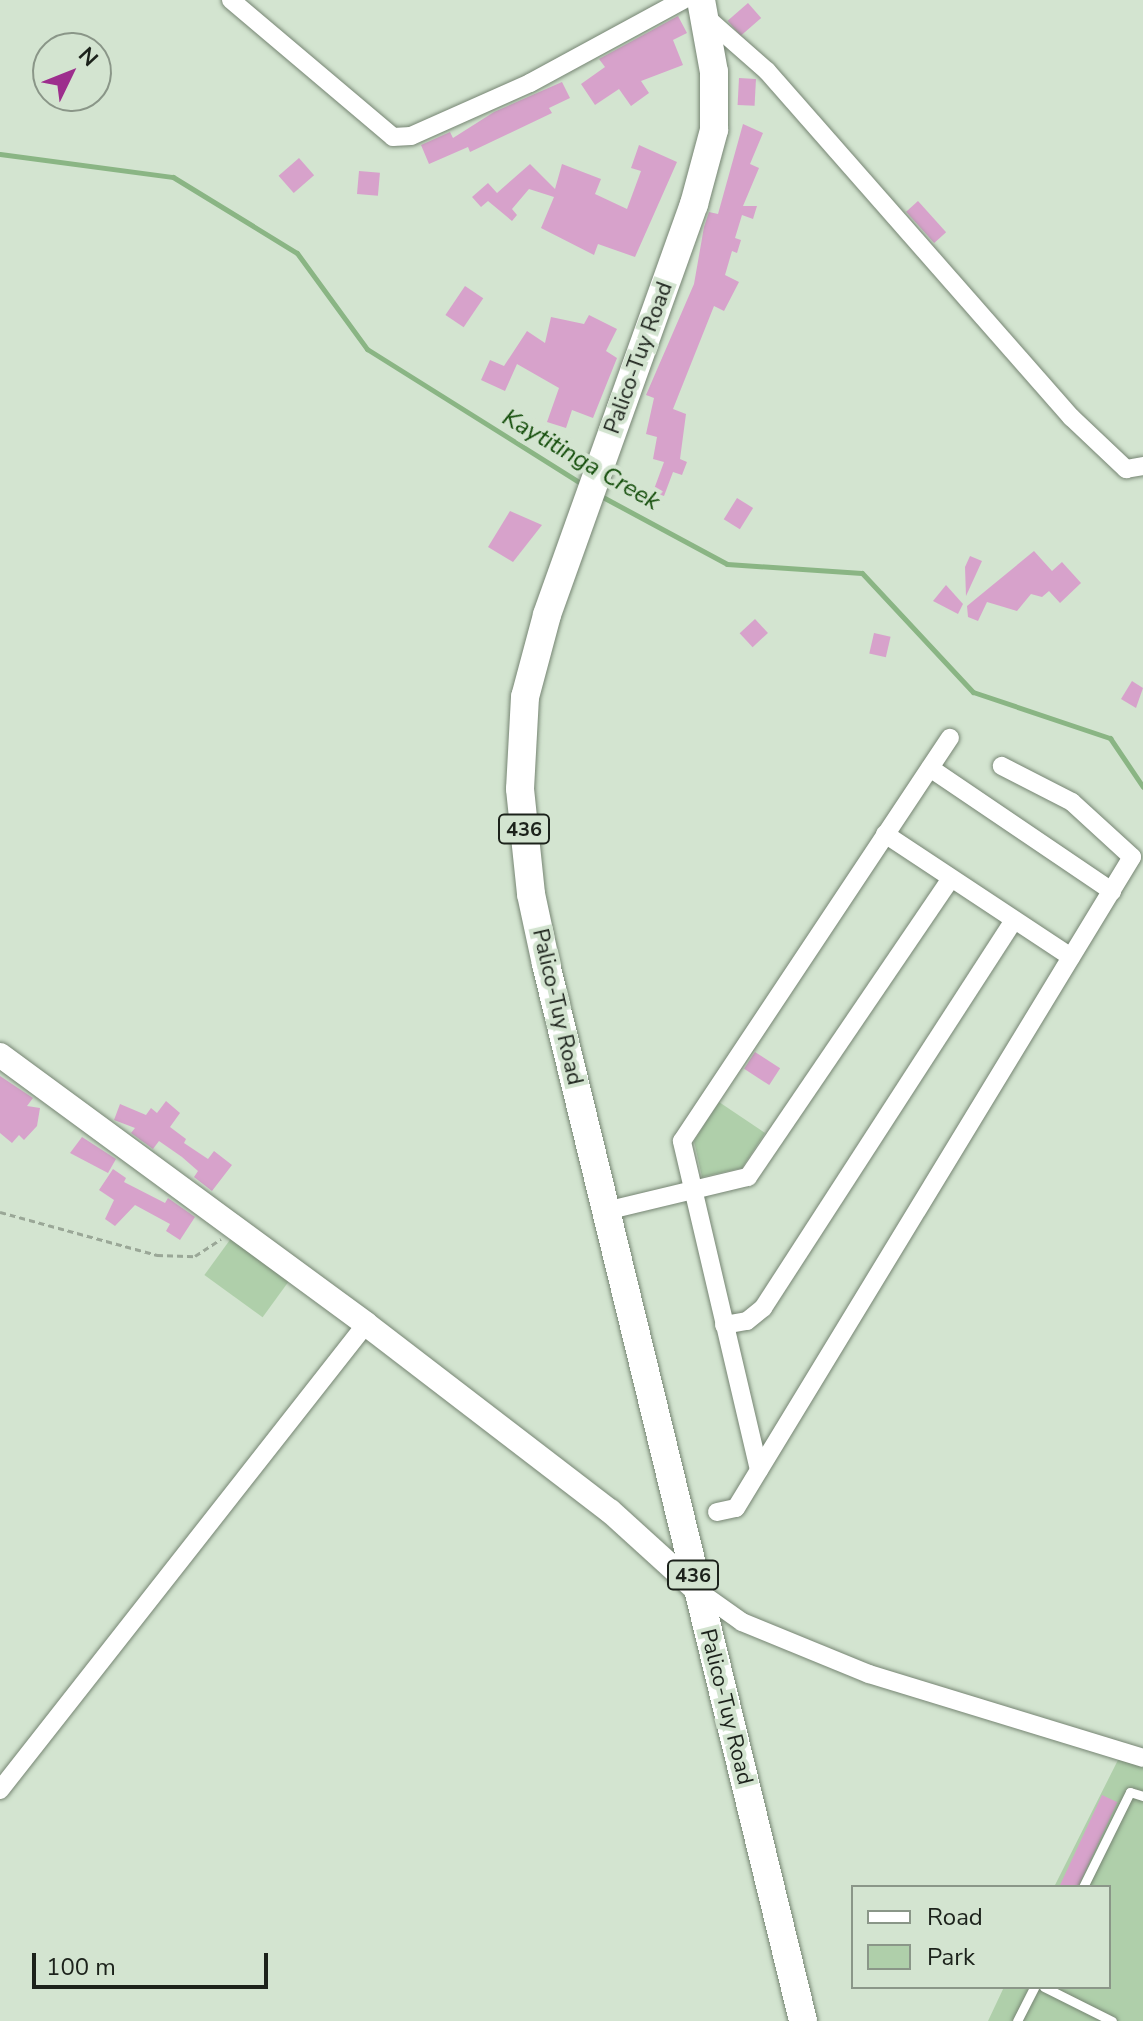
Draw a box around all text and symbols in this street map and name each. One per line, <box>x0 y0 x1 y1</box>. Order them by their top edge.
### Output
north arrow <box>32 32 112 112</box>
text: N <box>72 41 105 73</box>
street label: Palico-Tuy Road <box>599 278 679 438</box>
water label: Kaytitinga Creek <box>497 403 665 517</box>
road number: 436 <box>498 813 550 845</box>
street label: Palico-Tuy Road <box>526 926 588 1088</box>
road number: 436 <box>667 1559 719 1591</box>
street label: Palico-Tuy Road <box>694 1626 758 1788</box>
legend <box>851 1885 1111 1989</box>
text: Road <box>927 1901 983 1933</box>
scale bar <box>36 1937 272 1987</box>
text: Park <box>927 1941 975 1973</box>
text: 100 m <box>46 1951 116 1983</box>

